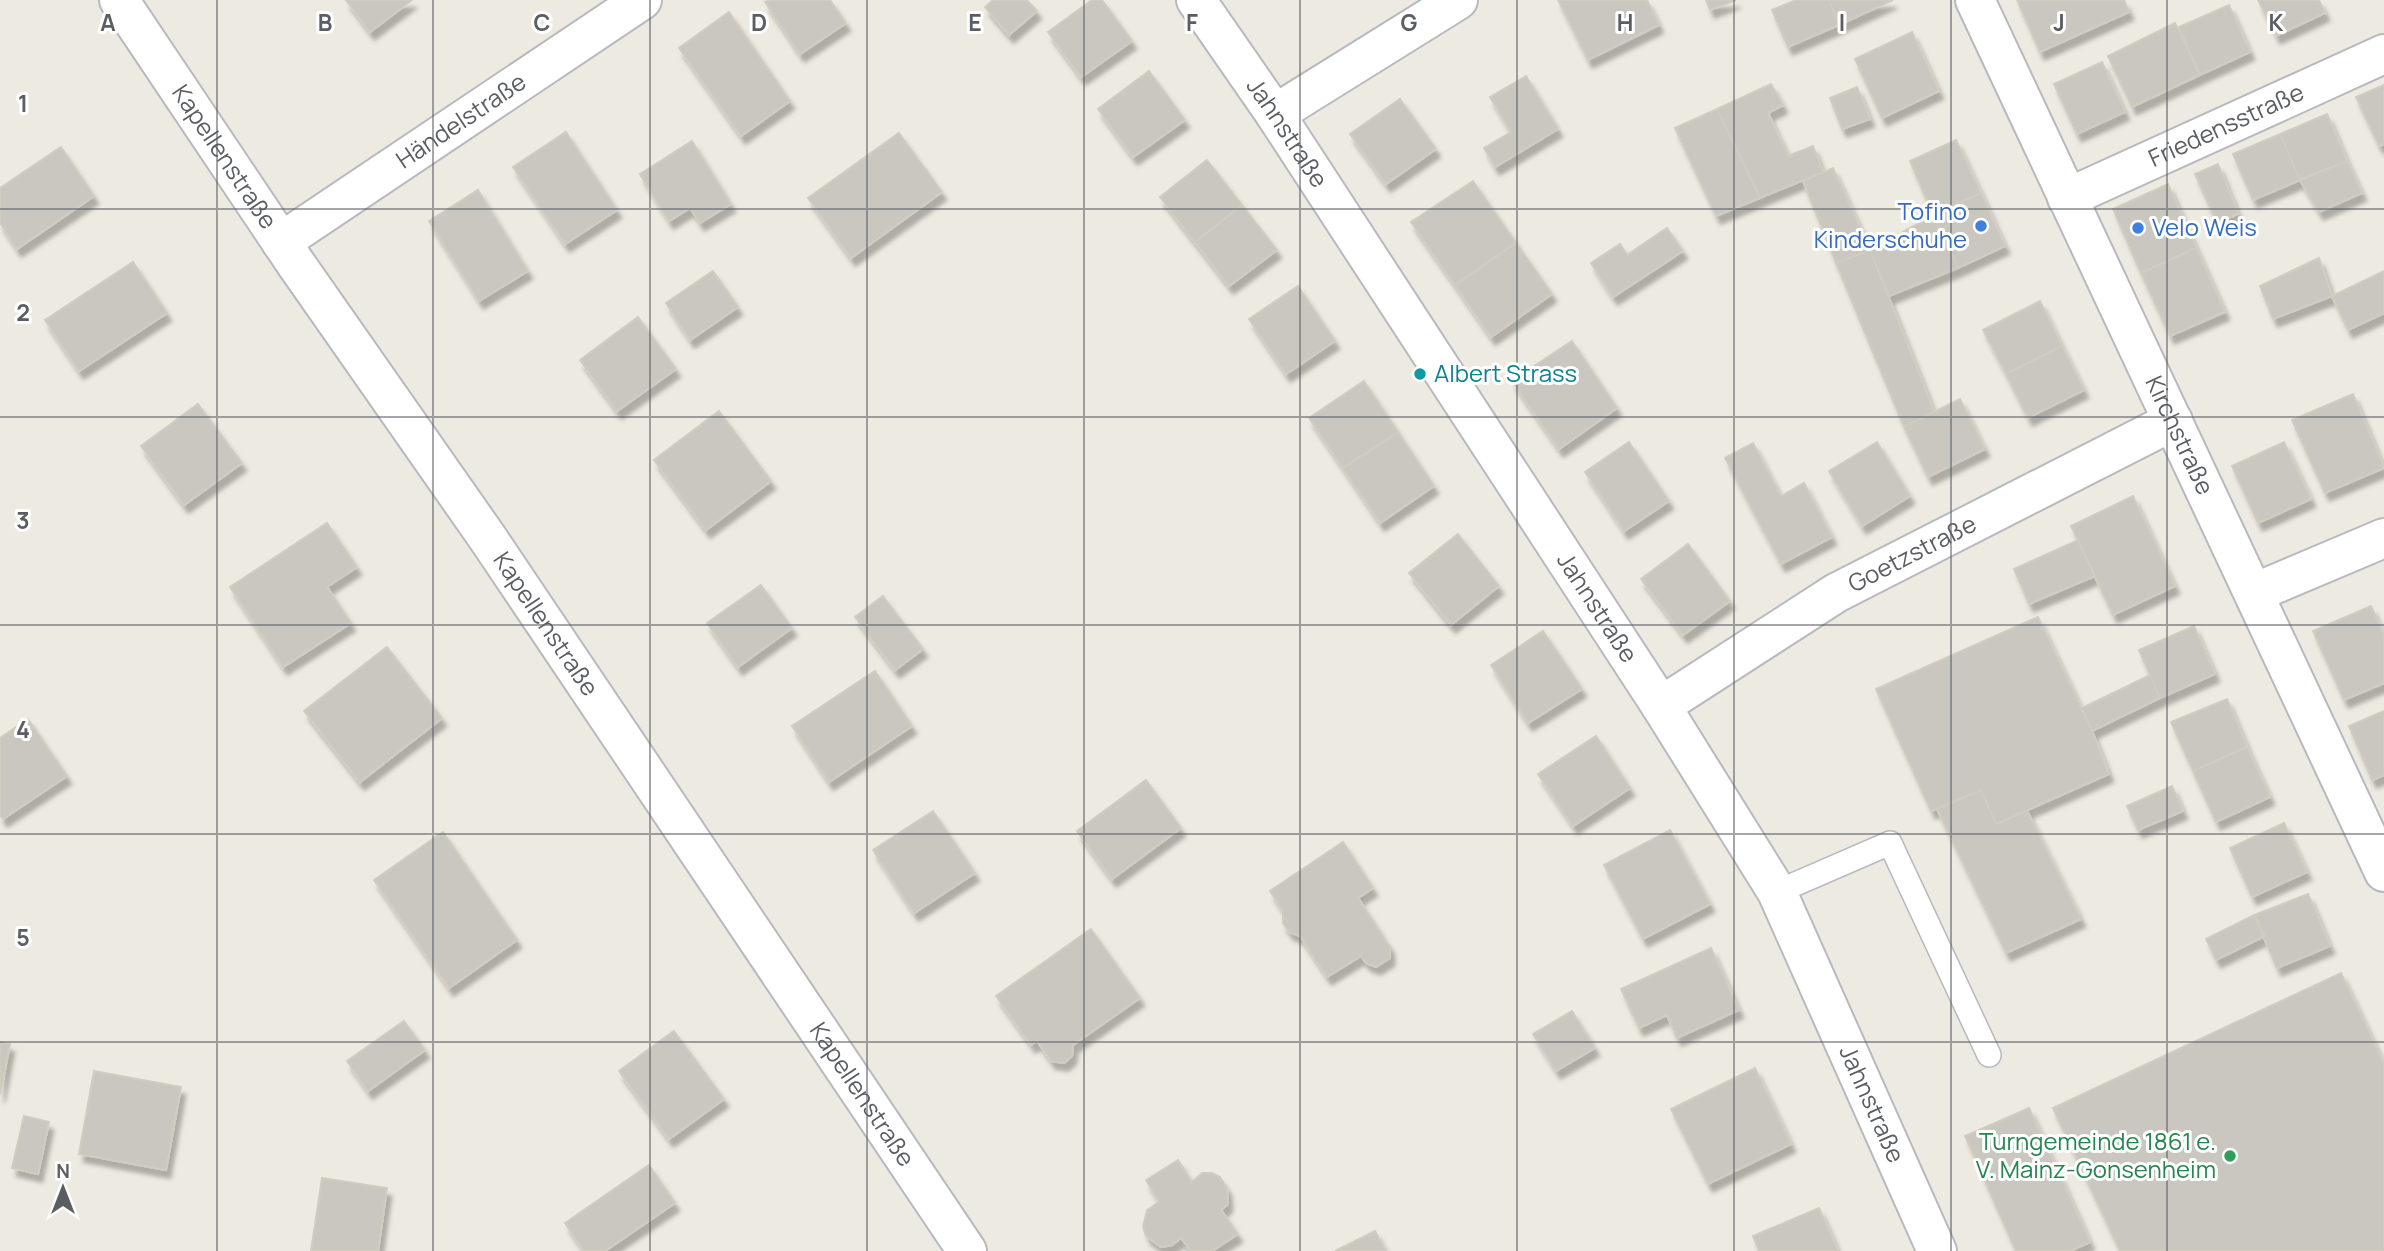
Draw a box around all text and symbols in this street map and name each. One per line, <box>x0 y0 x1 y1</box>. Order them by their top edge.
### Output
text: A <box>100 6 116 38</box>
text: B <box>318 6 332 38</box>
text: C <box>534 6 551 38</box>
text: D <box>751 6 767 38</box>
text: E <box>968 6 982 38</box>
text: F <box>1186 6 1198 38</box>
text: G <box>1401 6 1418 38</box>
text: H <box>1617 6 1633 38</box>
text: I <box>1839 6 1845 38</box>
text: J <box>2053 6 2065 38</box>
text: K <box>2269 6 2284 38</box>
street label: Händelstraße <box>389 64 532 175</box>
street label: Jahnstraße <box>1240 71 1336 193</box>
street label: Friedensstraße <box>2143 75 2309 174</box>
street label: Kapellenstraße <box>165 78 286 235</box>
text: 1 <box>18 87 28 119</box>
place label: Tofino Kinderschuhe <box>1814 194 1967 255</box>
place label: Velo Weis <box>2152 210 2257 243</box>
marker: Tofino Kinderschuhe <box>1973 218 1989 234</box>
marker: Velo Weis <box>2130 220 2146 236</box>
text: 2 <box>16 296 30 328</box>
place label: Albert Strass <box>1434 356 1577 389</box>
marker: Albert Strass <box>1412 366 1428 382</box>
street label: Kirchstraße <box>2138 370 2223 500</box>
text: 3 <box>16 504 30 536</box>
street label: Goetzstraße <box>1842 506 1981 599</box>
street label: Kapellenstraße <box>486 545 607 702</box>
street label: Jahnstraße <box>1550 545 1646 668</box>
text: 4 <box>16 713 30 745</box>
text: 5 <box>16 921 30 953</box>
street label: Kapellenstraße <box>803 1015 923 1172</box>
street label: Jahnstraße <box>1832 1040 1914 1168</box>
place label: Turngemeinde 1861 e. V. Mainz-Gonsenheim <box>1976 1124 2216 1185</box>
marker: Turngemeinde 1861 e. V. Mainz-Gonsenheim <box>2222 1148 2238 1164</box>
north arrow <box>28 1153 98 1223</box>
text: N <box>56 1158 70 1184</box>

